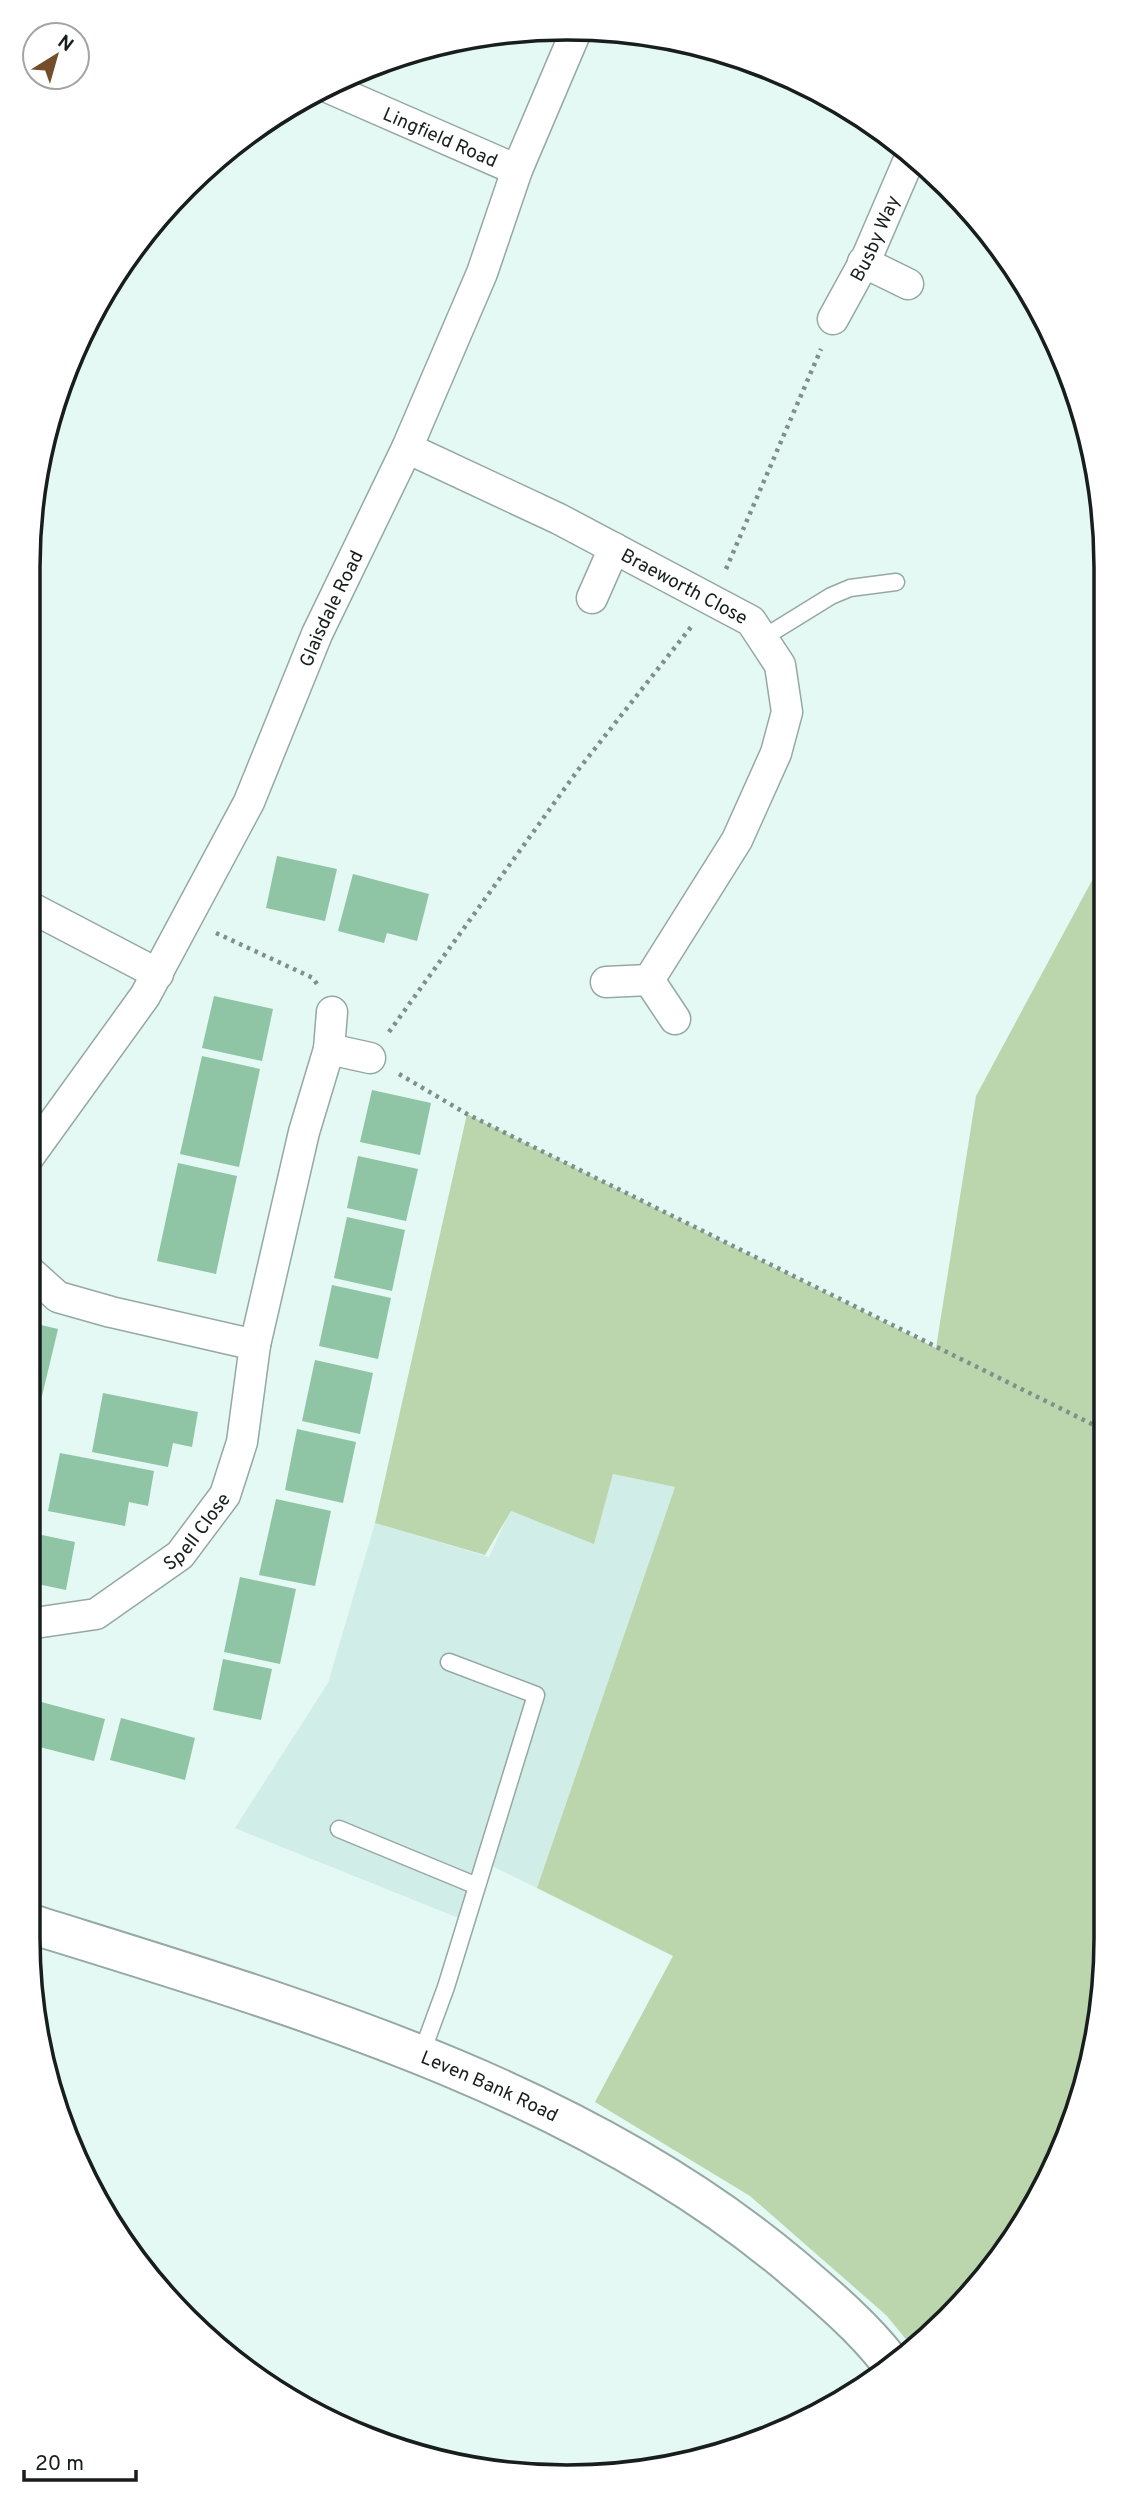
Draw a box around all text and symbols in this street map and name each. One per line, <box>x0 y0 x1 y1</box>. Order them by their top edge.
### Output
north arrow <box>21 21 91 91</box>
text: N <box>52 30 78 58</box>
street label: Lingfield Road <box>379 103 501 174</box>
street label: Busby Way <box>846 192 906 286</box>
street label: Braeworth Close <box>616 544 751 631</box>
street label: Glaisdale Road <box>295 547 370 671</box>
street label: Spell Close <box>159 1489 237 1577</box>
street label: Leven Bank Road <box>417 2046 562 2128</box>
scale bar <box>24 2438 136 2482</box>
text: 20 m <box>35 2451 84 2478</box>

